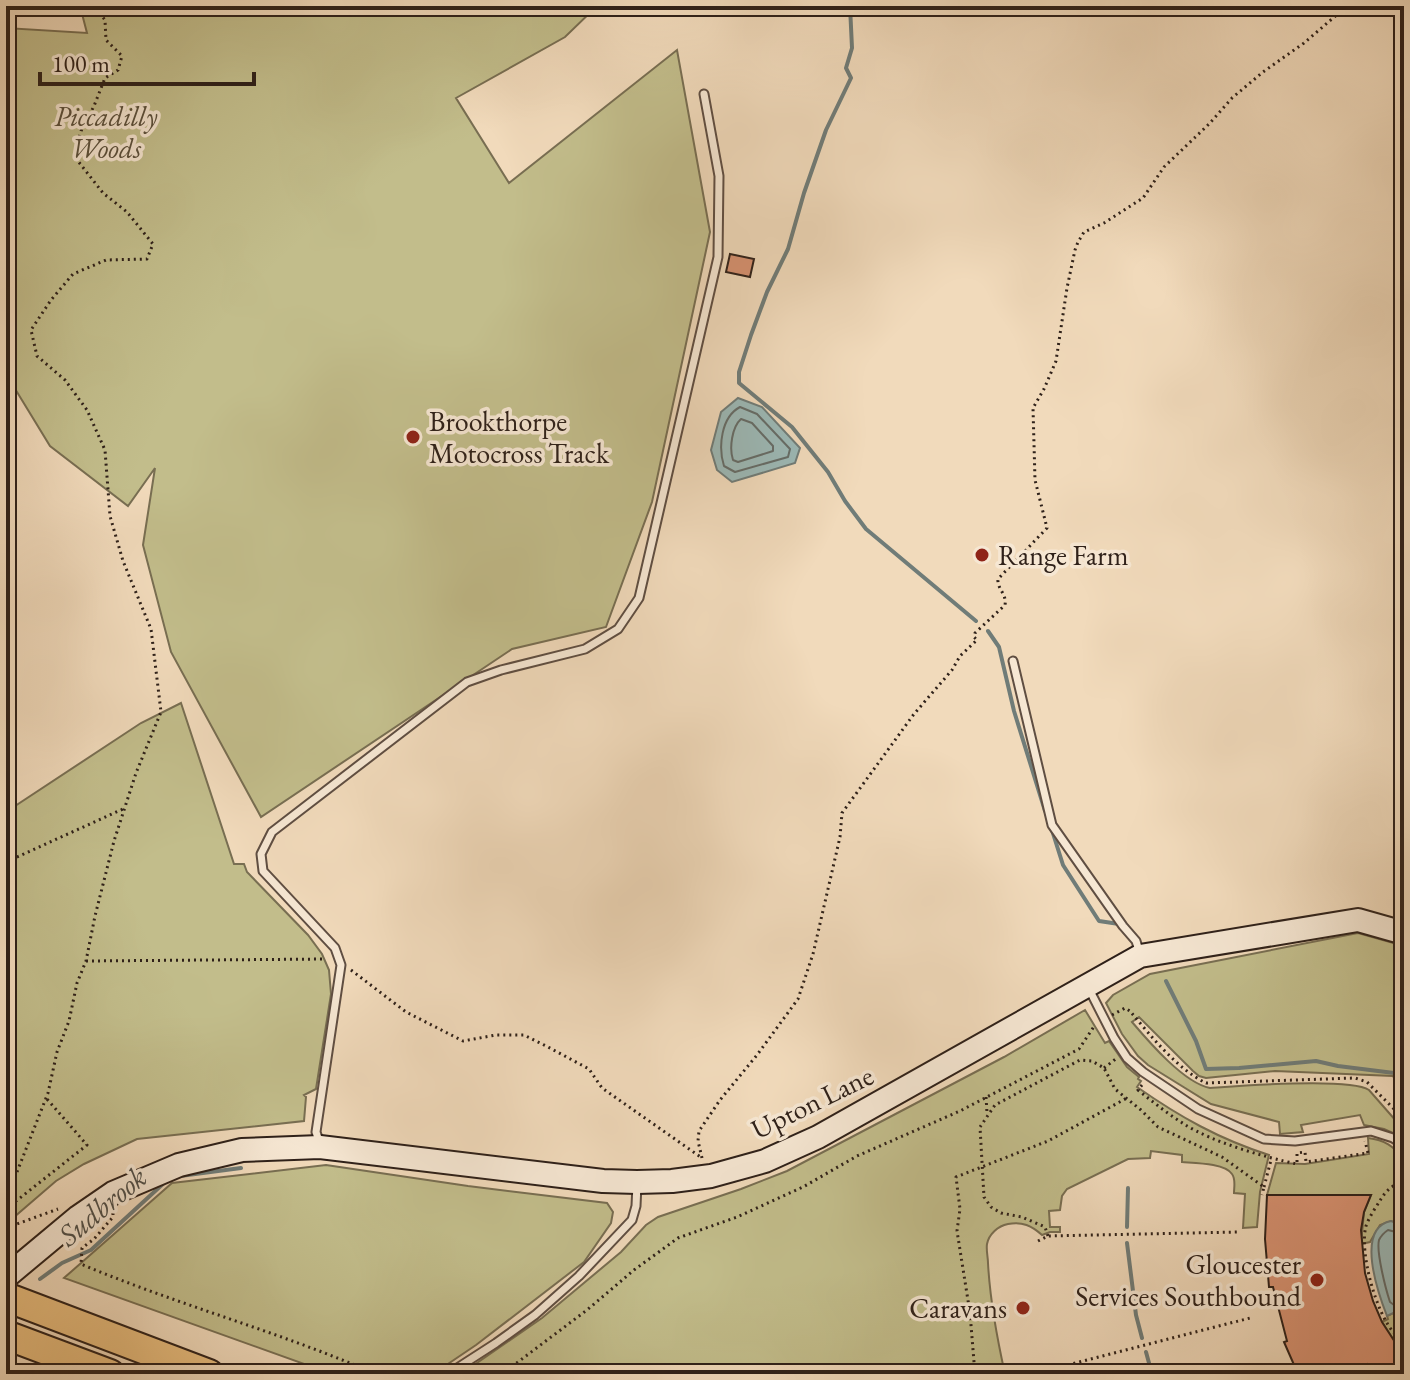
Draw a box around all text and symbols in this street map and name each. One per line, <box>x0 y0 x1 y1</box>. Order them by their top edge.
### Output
scale bar <box>40 36 254 86</box>
text: 100 m <box>52 48 110 79</box>
park label: Piccadilly Woods <box>54 98 158 166</box>
place label: Brookthorpe Motocross Track <box>429 403 610 471</box>
marker: Brookthorpe Motocross Track <box>404 428 422 446</box>
place label: Range Farm <box>998 537 1129 573</box>
marker: Range Farm <box>973 546 991 564</box>
street label: Upton Lane <box>745 1057 879 1147</box>
water label: Sudbrook <box>49 1157 155 1255</box>
place label: Gloucester Services Southbound <box>1075 1246 1302 1314</box>
marker: Gloucester Services Southbound <box>1308 1271 1326 1289</box>
place label: Caravans <box>909 1290 1007 1326</box>
marker: Caravans <box>1014 1299 1032 1317</box>

